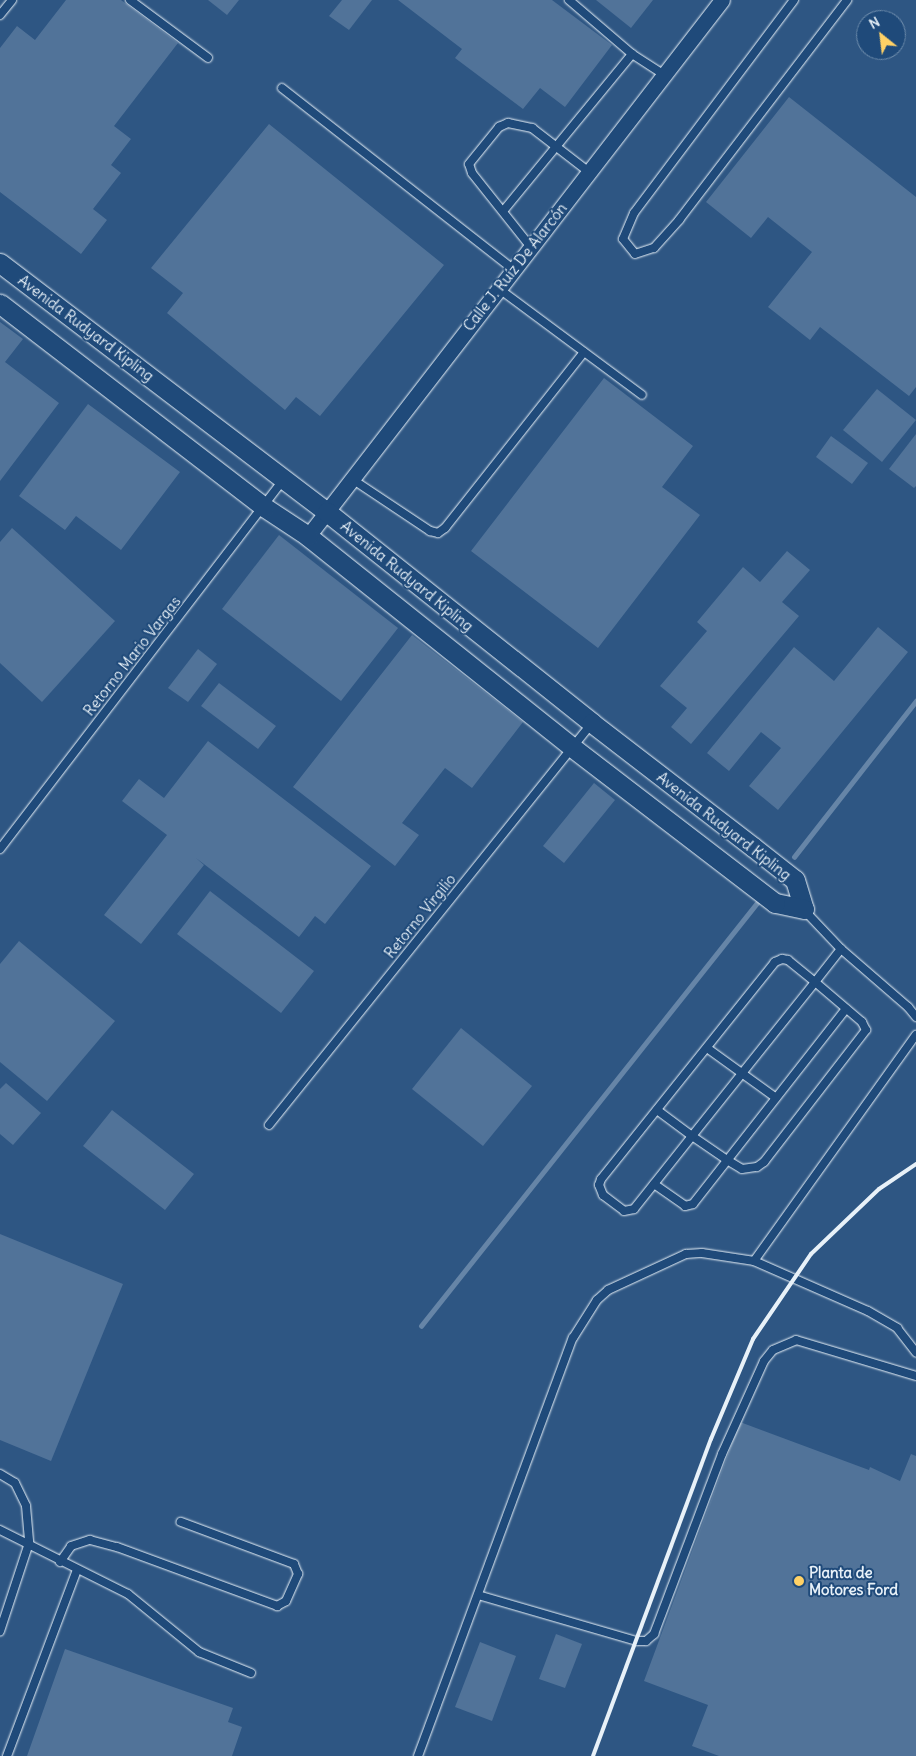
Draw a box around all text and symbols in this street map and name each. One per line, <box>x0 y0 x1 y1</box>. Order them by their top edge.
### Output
north arrow <box>856 10 906 60</box>
text: N <box>866 13 883 33</box>
street label: Calle J. Ruíz De Alarcón <box>459 199 571 335</box>
street label: Avenida Rudyard Kipling <box>15 271 157 385</box>
street label: Avenida Rudyard Kipling <box>337 517 477 635</box>
street label: Retorno Mario Vargas <box>80 593 184 719</box>
street label: Avenida Rudyard Kipling <box>653 768 795 884</box>
street label: Retorno Virgilio <box>381 870 459 962</box>
place label: Planta de Motores Ford <box>809 1563 898 1598</box>
marker: Planta de Motores Ford <box>793 1575 805 1587</box>

